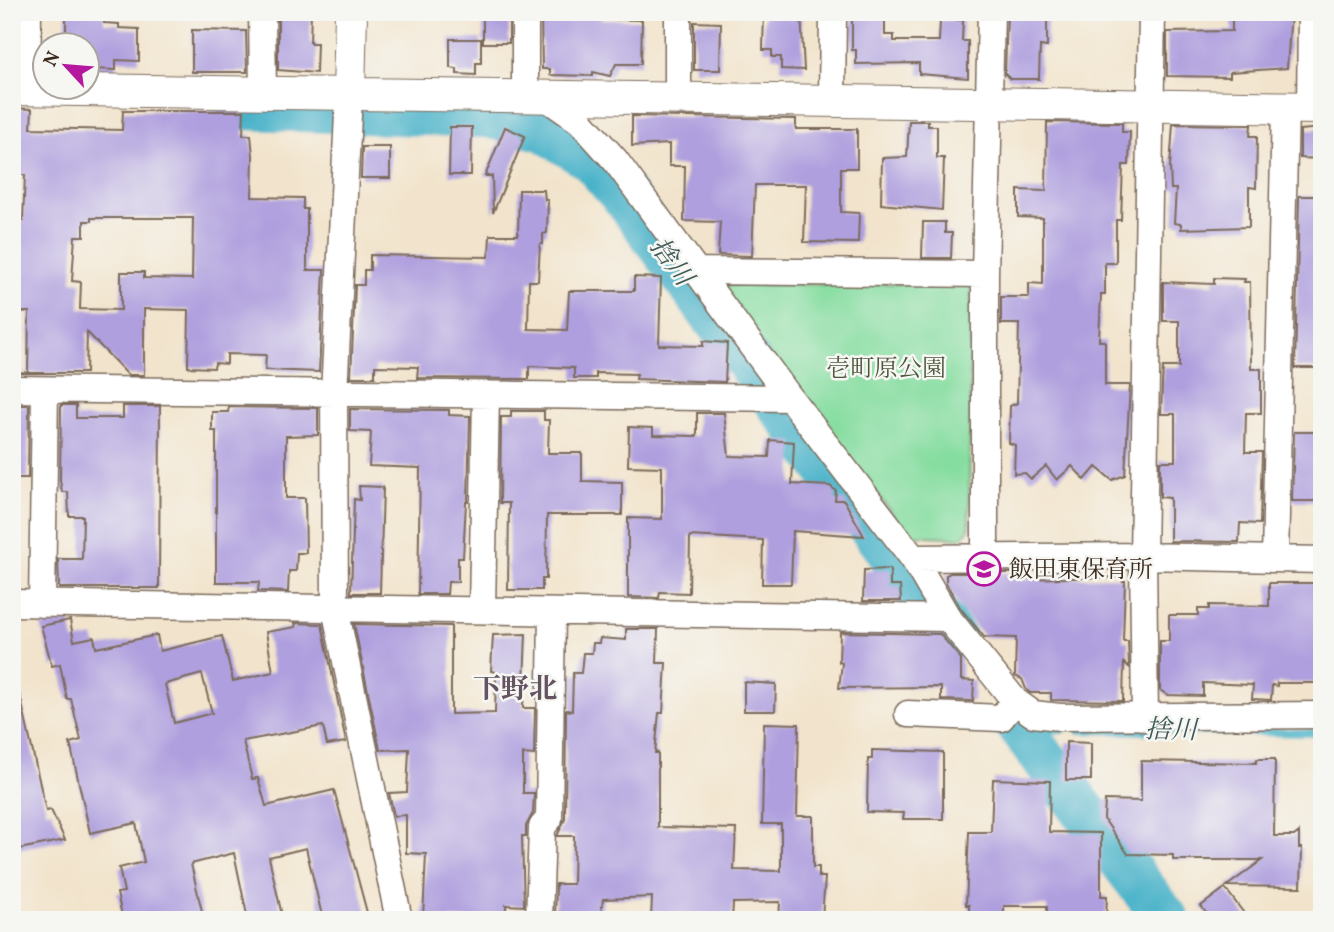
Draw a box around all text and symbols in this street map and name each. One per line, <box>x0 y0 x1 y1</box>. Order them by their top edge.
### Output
north arrow <box>32 32 102 102</box>
text: N <box>38 47 67 71</box>
water label: 捨川 <box>640 231 702 296</box>
park label: 壱町原公園 <box>826 353 946 387</box>
school or university icon: 飯田東保育所 <box>965 550 1003 588</box>
place label: 飯田東保育所 <box>1009 554 1153 588</box>
district label: 下野北 <box>473 671 557 710</box>
water label: 捨川 <box>1145 713 1200 750</box>

